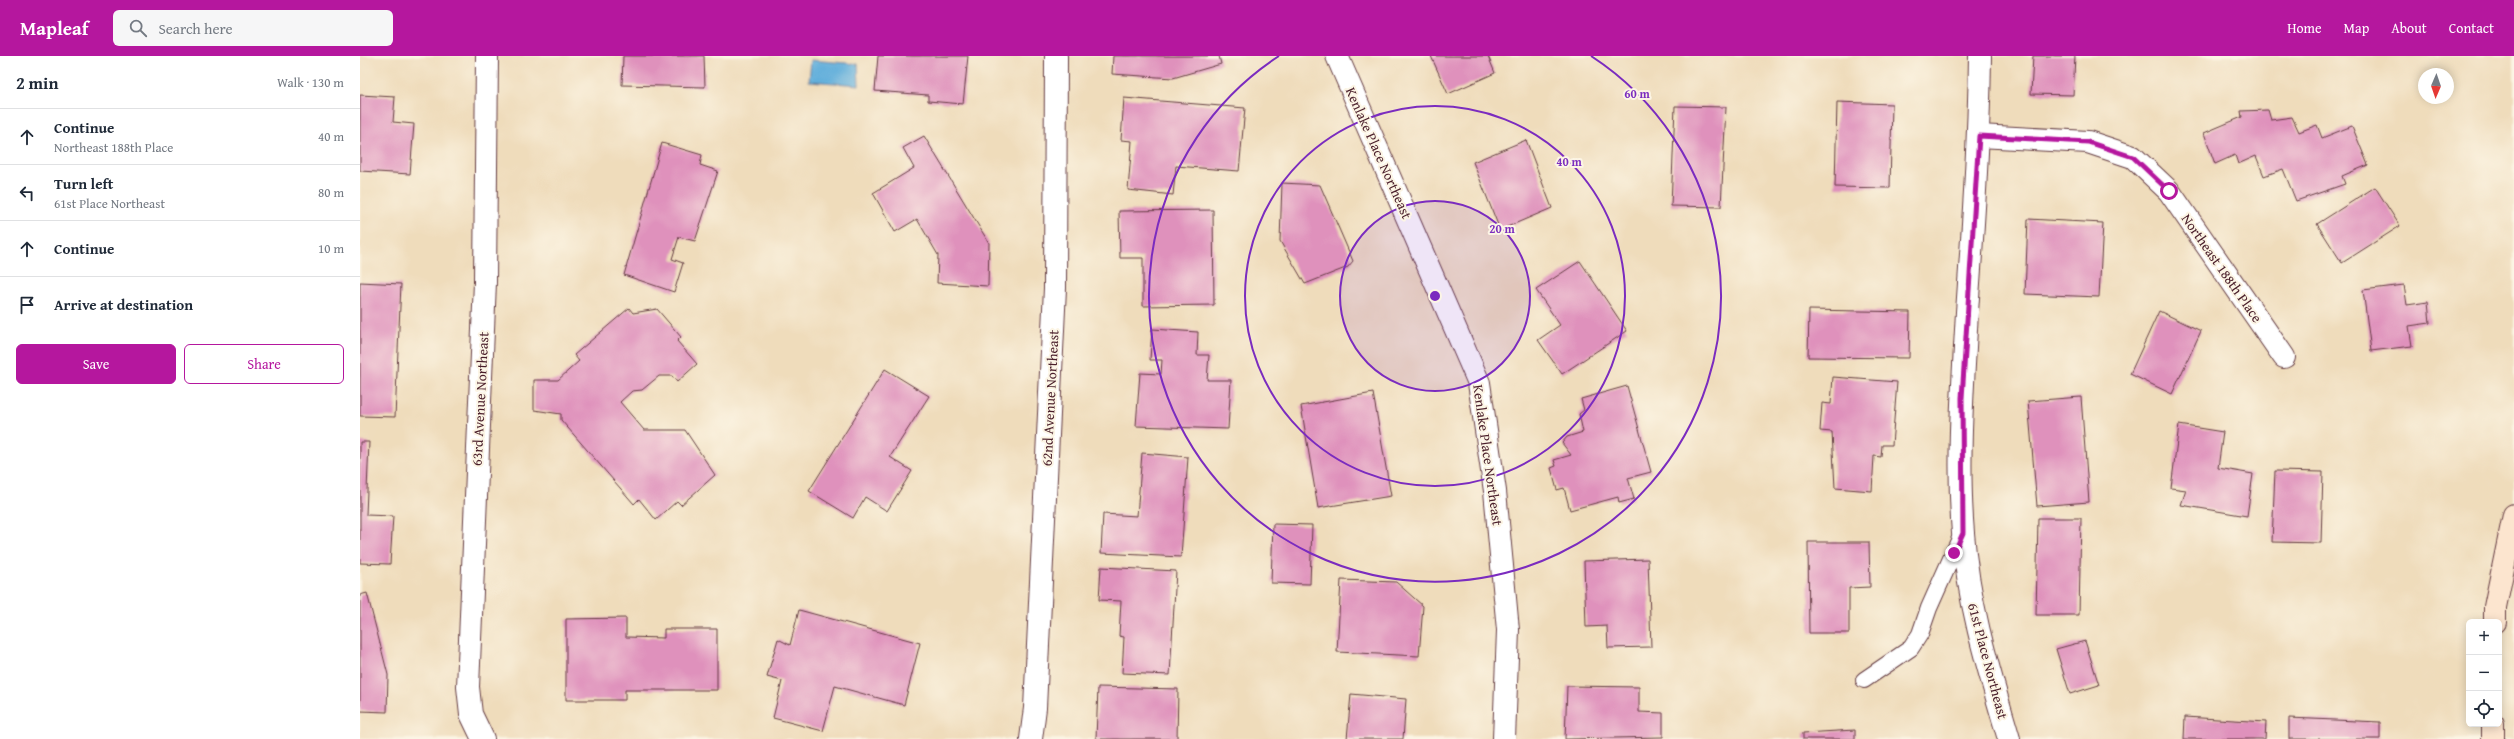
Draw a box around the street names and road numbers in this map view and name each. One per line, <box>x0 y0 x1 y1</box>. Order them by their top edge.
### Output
street label: Kenlake Place Northeast <box>1341 84 1417 222</box>
street label: Northeast 188th Place <box>2177 210 2267 327</box>
street label: 62nd Avenue Northeast <box>1036 329 1064 467</box>
street label: 63rd Avenue Northeast <box>466 331 494 467</box>
street label: Kenlake Place Northeast <box>1468 383 1508 527</box>
street label: 61st Place Northeast <box>1963 601 2013 721</box>

